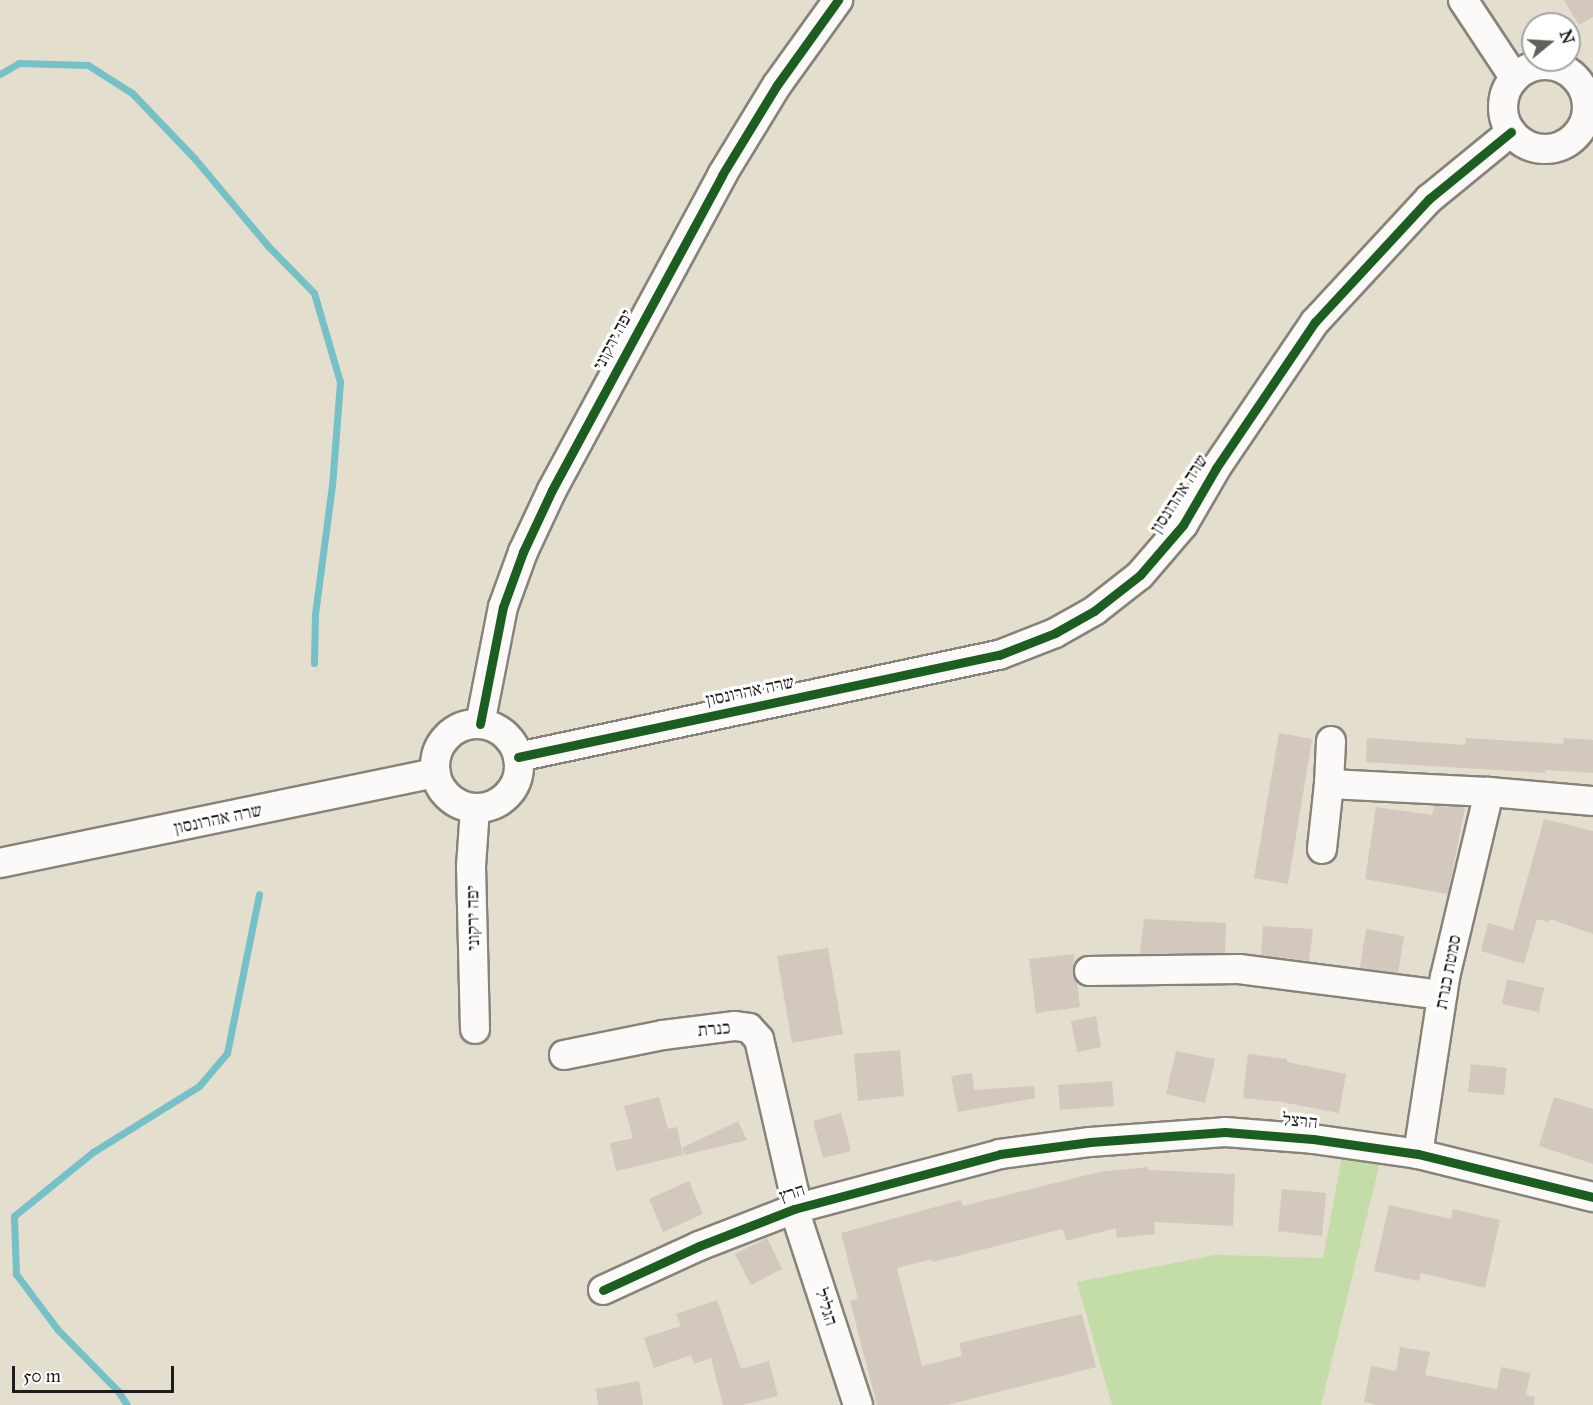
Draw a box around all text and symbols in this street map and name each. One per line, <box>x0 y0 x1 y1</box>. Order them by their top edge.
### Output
north arrow <box>1521 12 1581 72</box>
text: N <box>1556 28 1578 46</box>
street label: יפה ירקוני <box>588 306 638 374</box>
street label: שרה אהרונסון <box>1146 451 1212 537</box>
street label: שרה אהרונסון <box>704 671 796 711</box>
street label: שרה אהרונסון <box>172 799 264 839</box>
street label: יפה ירקוני <box>462 885 484 951</box>
street label: סמטת כנרת <box>1430 933 1466 1011</box>
street label: כנרת <box>697 1017 731 1041</box>
street label: הרצל <box>1281 1109 1319 1133</box>
street label: הרץ <box>776 1179 808 1207</box>
street label: הגליל <box>810 1286 842 1328</box>
scale bar <box>15 1354 177 1392</box>
text: 50 m <box>23 1365 61 1387</box>

